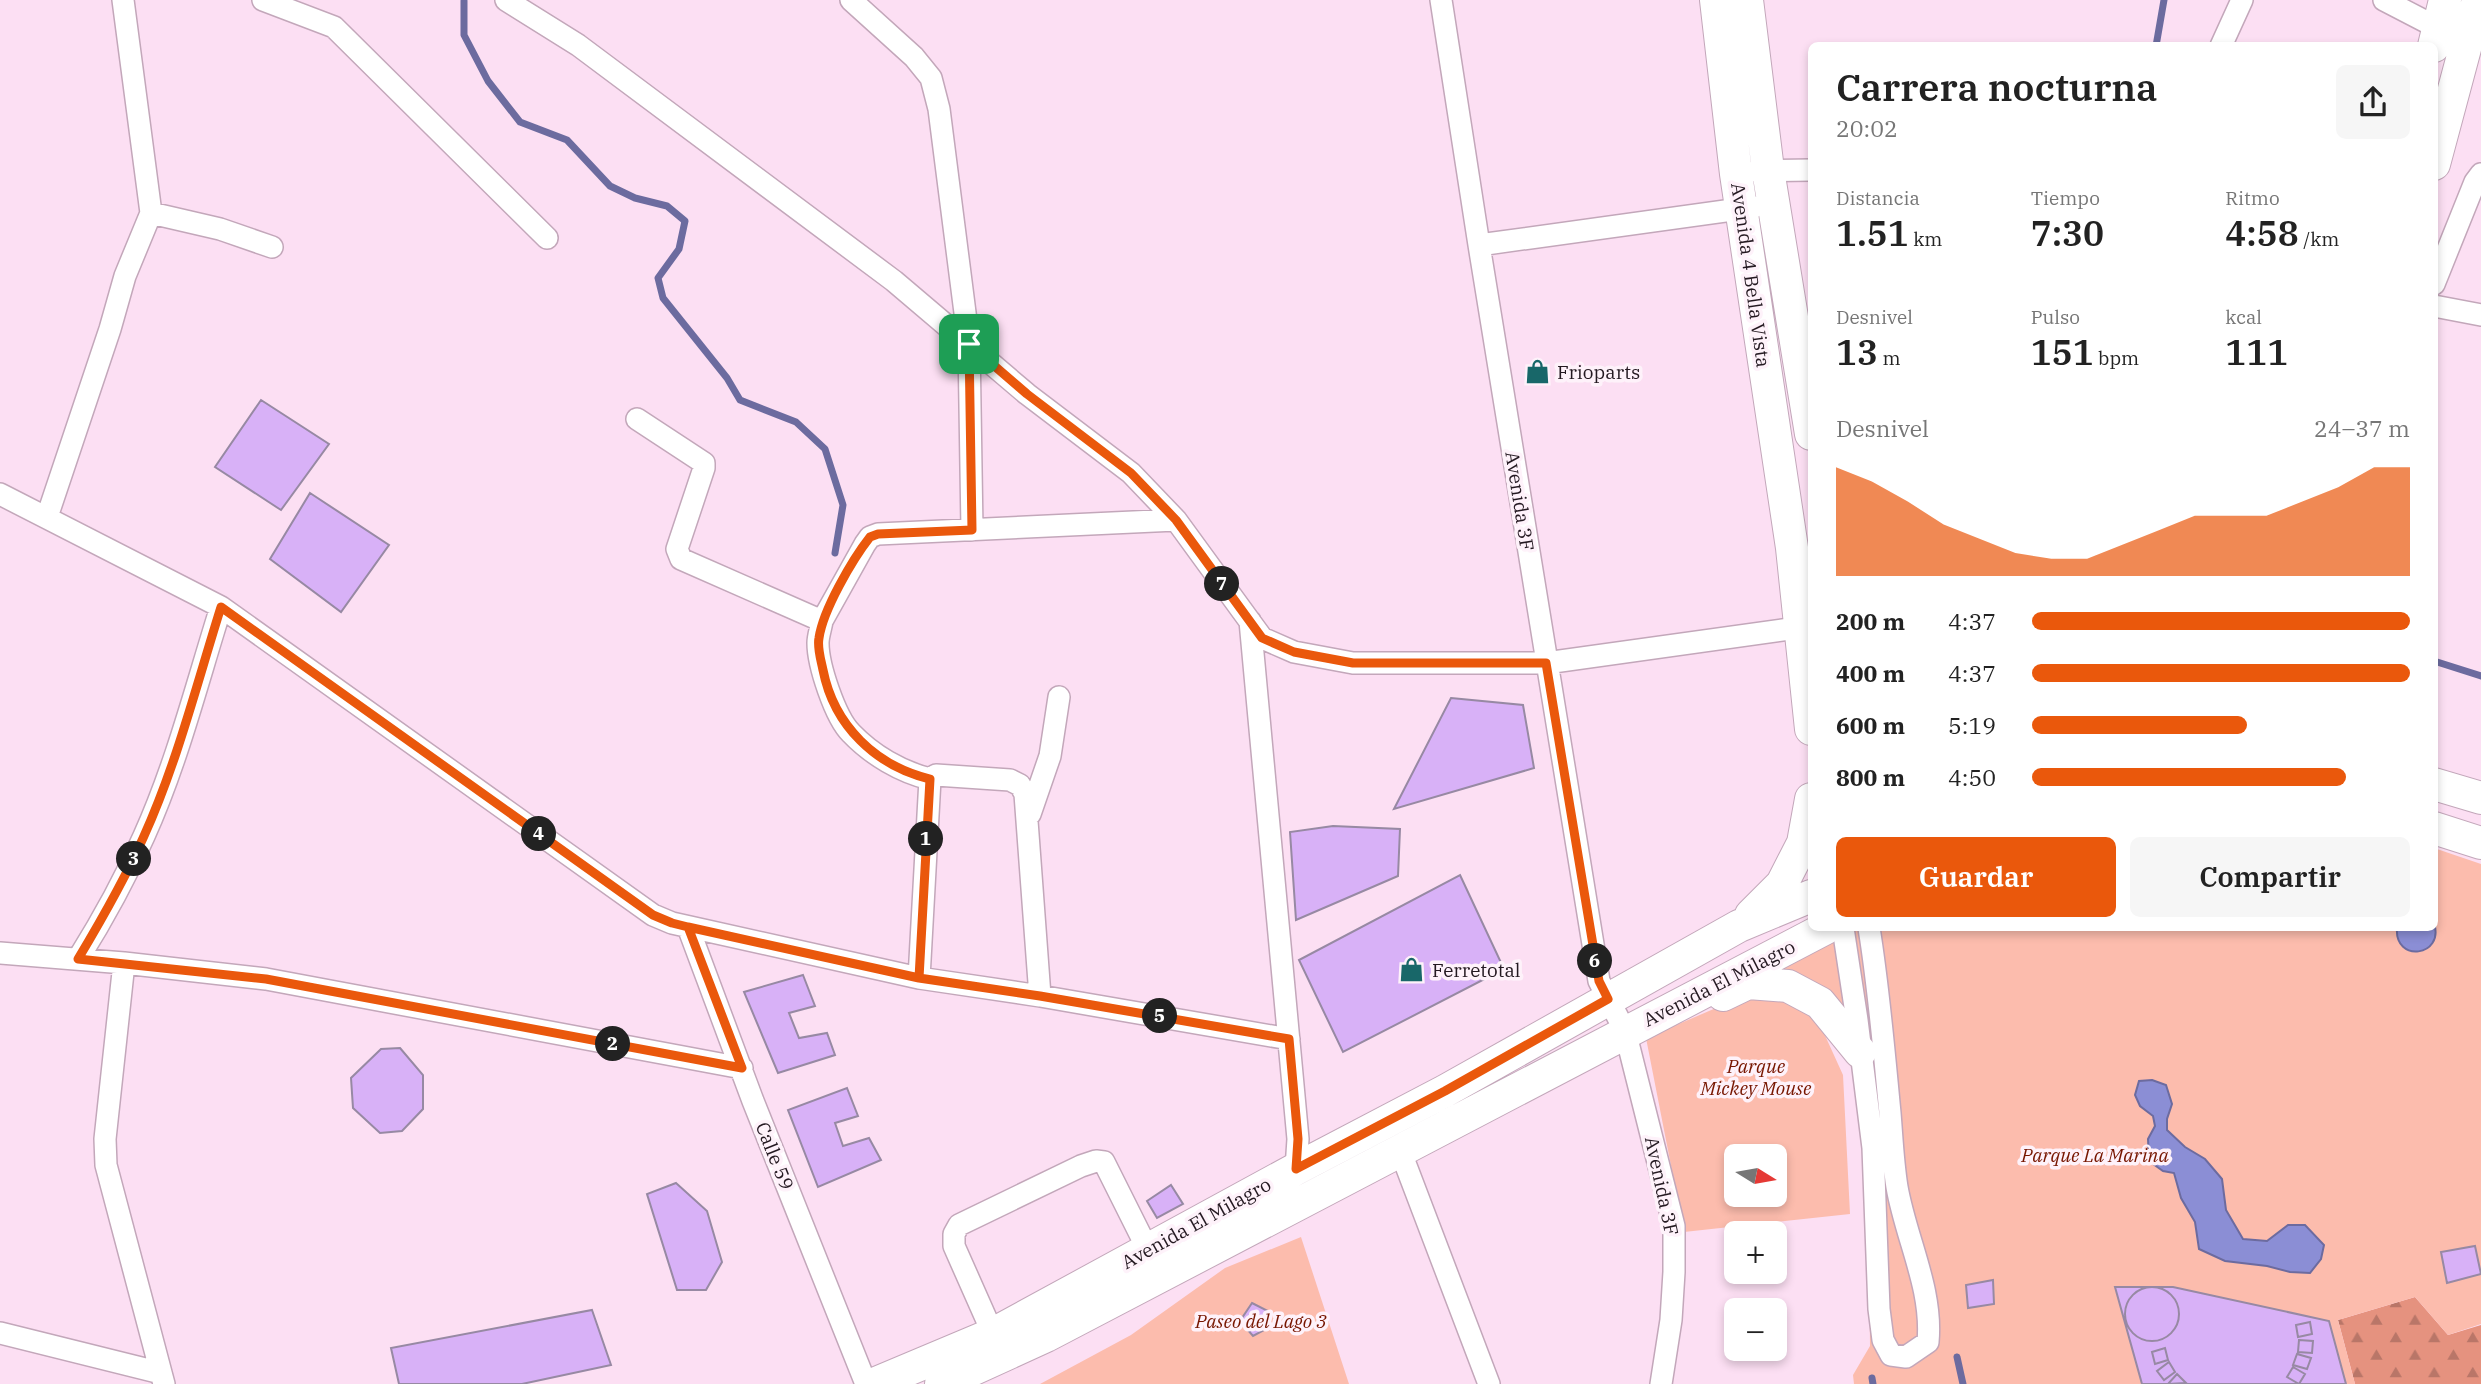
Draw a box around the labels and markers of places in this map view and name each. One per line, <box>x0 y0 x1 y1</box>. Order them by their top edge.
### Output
pin <box>939 314 999 374</box>
shop icon: Frioparts <box>1523 358 1551 386</box>
place label: Frioparts <box>1557 360 1640 384</box>
pin: 7 <box>1204 566 1240 602</box>
pin: 4 <box>522 816 556 852</box>
pin: 1 <box>908 822 944 856</box>
pin: 3 <box>116 842 152 876</box>
pin: 6 <box>1578 944 1612 978</box>
shop icon: Ferretotal <box>1398 956 1426 984</box>
place label: Ferretotal <box>1432 958 1521 982</box>
pin: 5 <box>1142 998 1178 1034</box>
pin: 2 <box>596 1026 630 1062</box>

